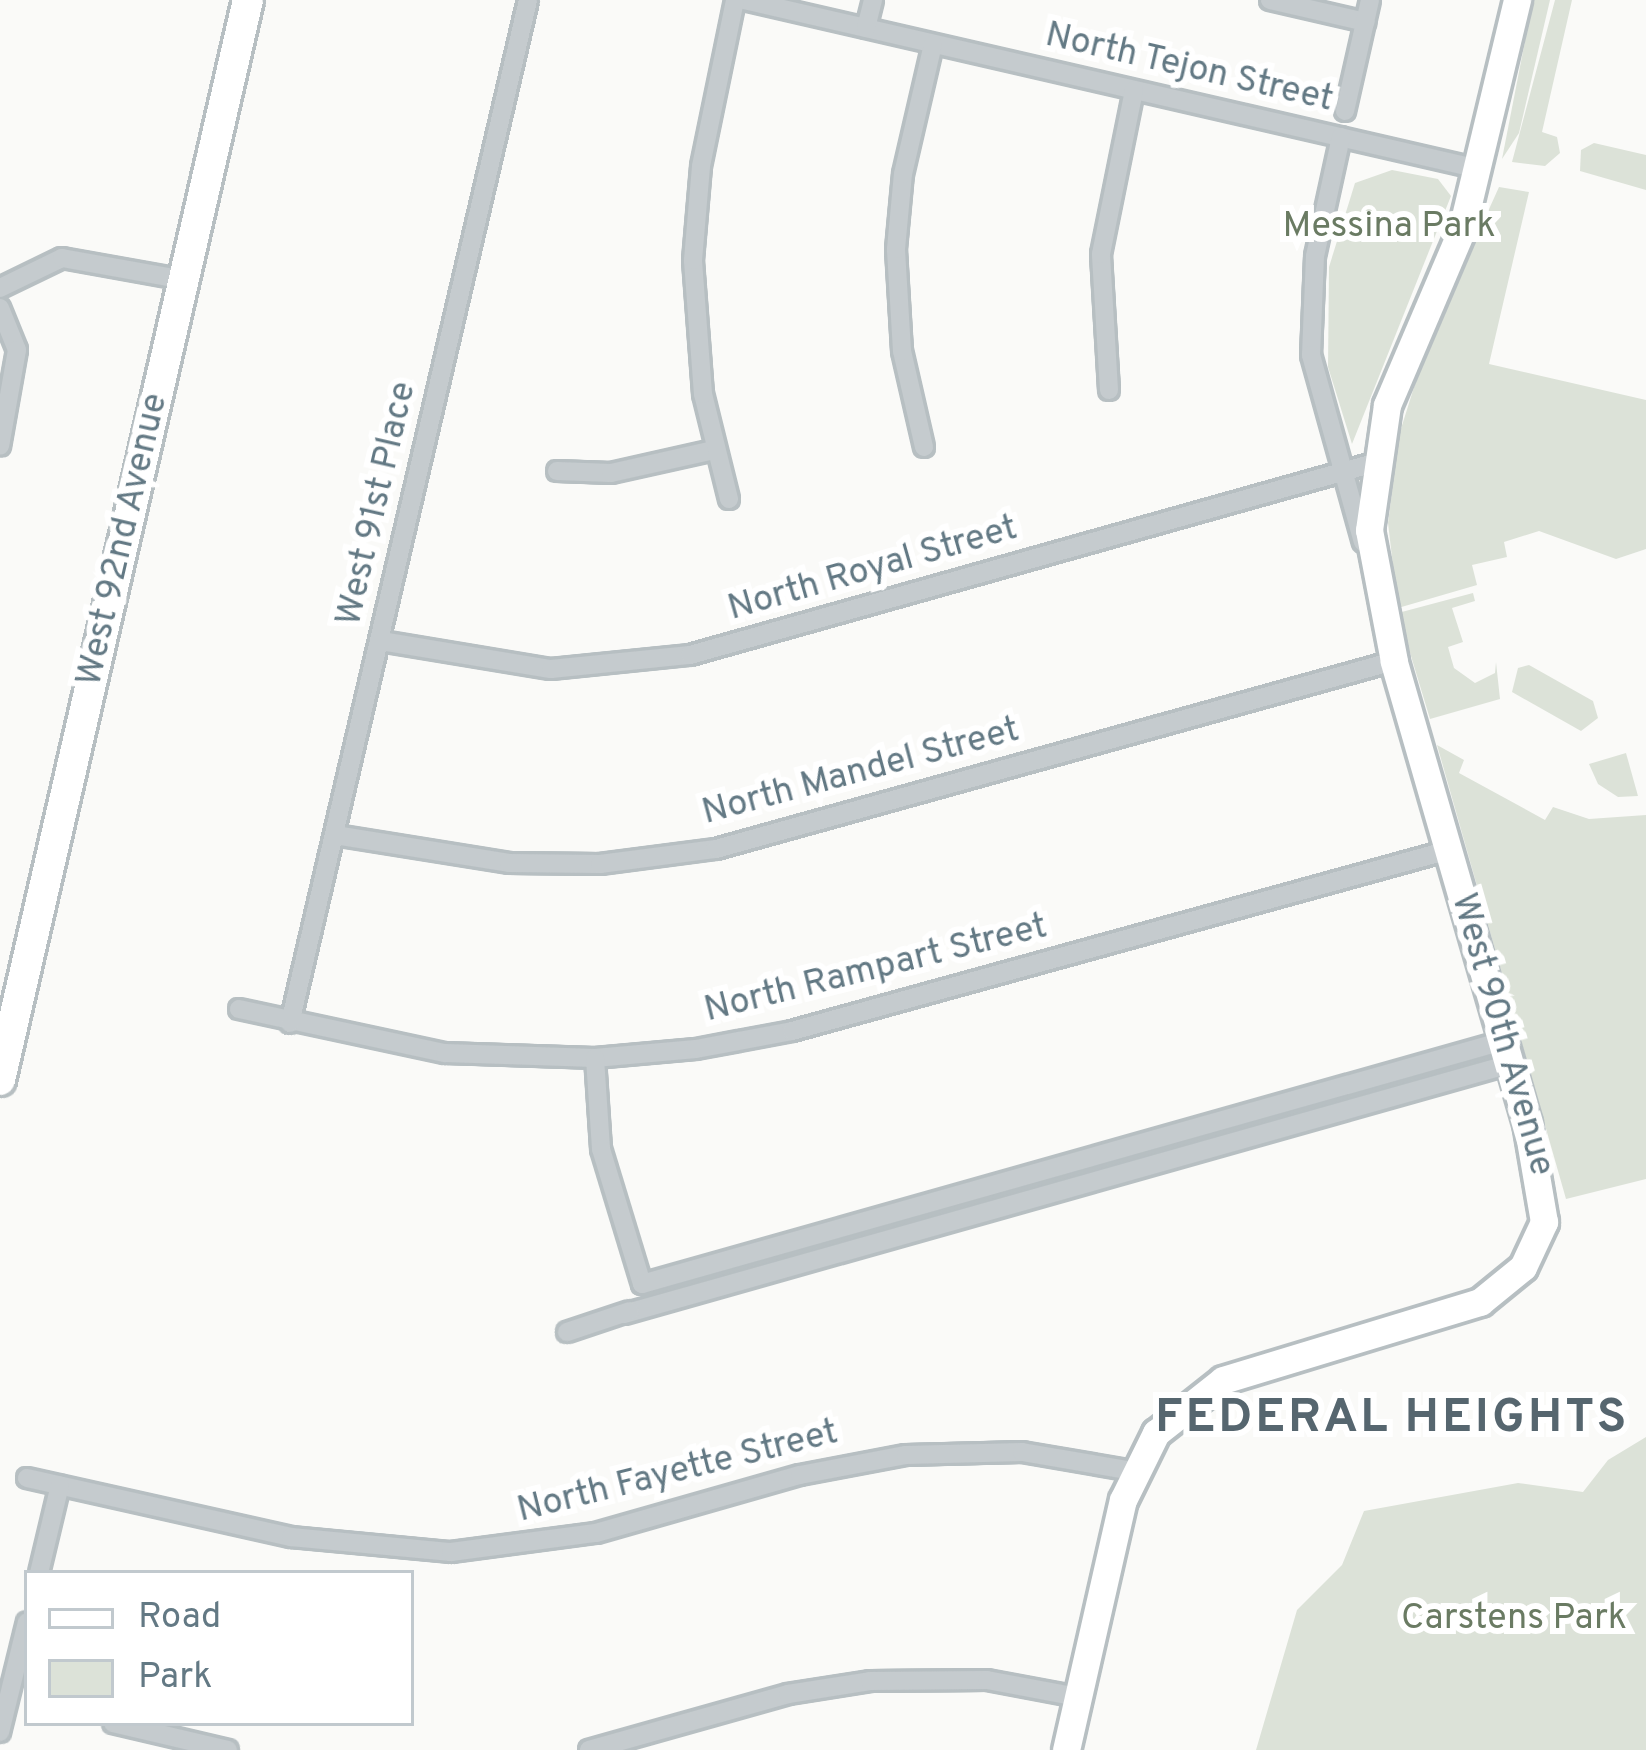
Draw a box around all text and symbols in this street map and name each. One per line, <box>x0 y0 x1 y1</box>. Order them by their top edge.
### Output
street label: North Tejon Street <box>1040 15 1338 123</box>
park label: Messina Park <box>1282 206 1496 250</box>
street label: West 91st Place <box>329 378 427 630</box>
street label: West 92nd Avenue <box>69 389 179 691</box>
street label: North Royal Street <box>723 508 1023 632</box>
street label: North Mandel Street <box>698 710 1024 836</box>
street label: West 90th Avenue <box>1440 888 1562 1182</box>
street label: North Rampart Street <box>700 907 1052 1033</box>
district label: FEDERAL HEIGHTS <box>1154 1391 1630 1449</box>
street label: North Fayette Street <box>513 1412 843 1534</box>
legend <box>24 1570 414 1726</box>
text: Road <box>138 1595 221 1641</box>
park label: Carstens Park <box>1401 1598 1627 1642</box>
text: Park <box>138 1655 212 1701</box>

